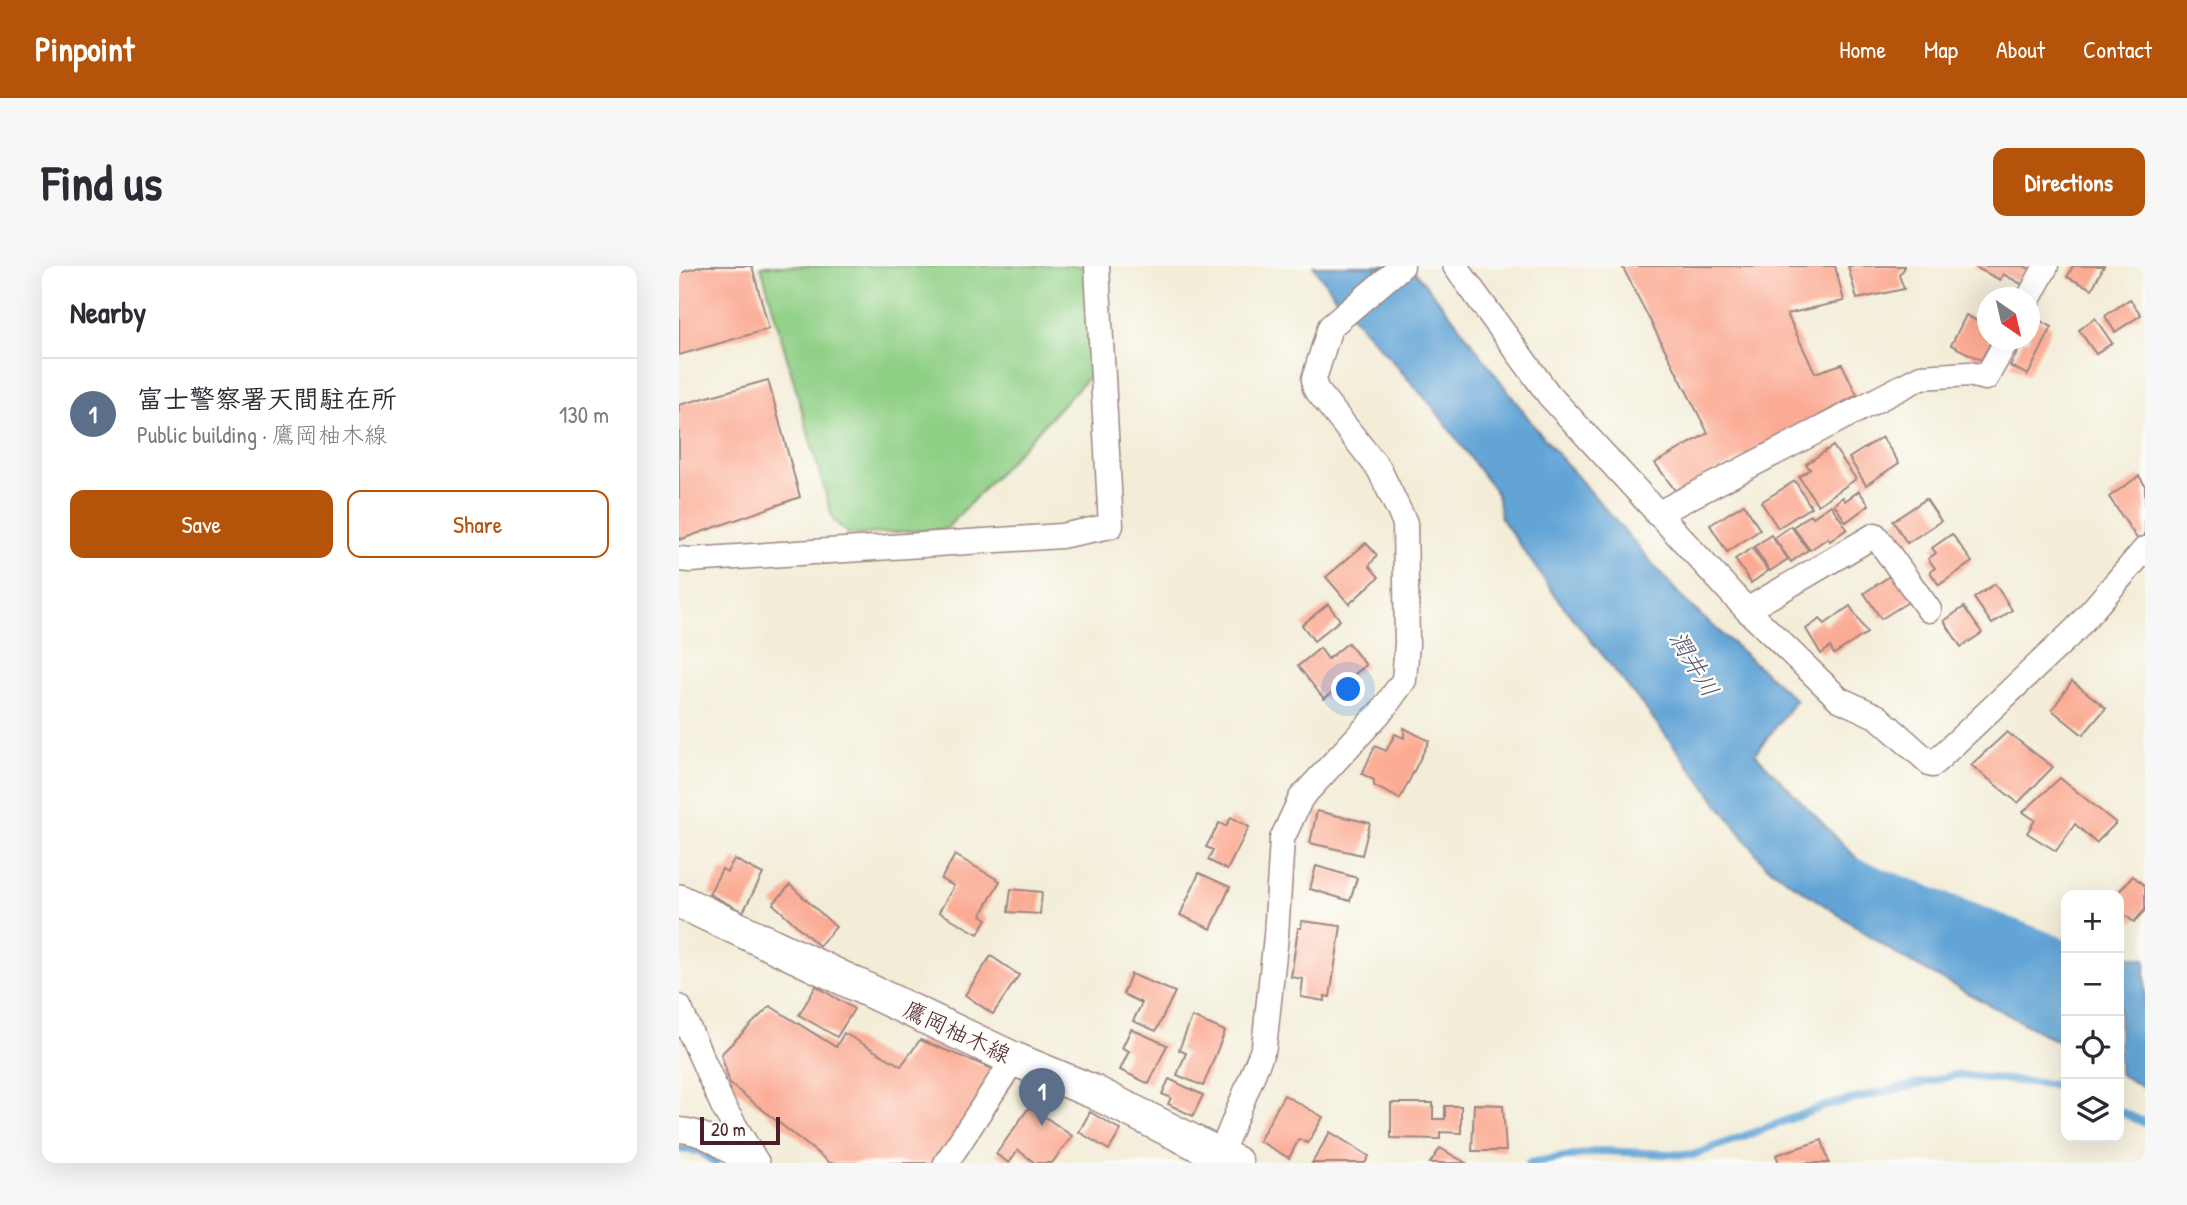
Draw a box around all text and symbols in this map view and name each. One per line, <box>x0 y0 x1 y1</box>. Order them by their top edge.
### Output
text: Pinpoint <box>35 27 134 71</box>
text: Home <box>1839 33 1886 65</box>
text: Map <box>1924 33 1958 65</box>
text: About <box>1996 33 2045 65</box>
text: Contact <box>2083 33 2152 65</box>
button: Directions <box>1993 148 2145 216</box>
text: Find us <box>42 149 162 215</box>
north arrow <box>1977 287 2040 350</box>
text: Nearby <box>70 292 146 332</box>
text: 富士警察署天間駐在所 <box>137 381 397 416</box>
text: 1 <box>89 399 97 430</box>
text: 130 m <box>559 399 609 430</box>
text: Public building · 鷹岡柚木線 <box>137 419 387 450</box>
button: Save <box>70 490 333 558</box>
button: Share <box>347 490 609 558</box>
water label: 潤井川 <box>1663 624 1727 703</box>
your location <box>1331 672 1365 706</box>
map controls <box>2061 890 2124 1142</box>
button: + <box>2061 890 2124 953</box>
button: − <box>2061 953 2124 1016</box>
street label: 鷹岡柚木線 <box>899 993 1016 1070</box>
button: locate <box>2061 1016 2124 1079</box>
pin: 1 <box>1019 1068 1065 1126</box>
button: layers <box>2061 1079 2124 1142</box>
scale bar <box>700 1114 781 1146</box>
text: 20 m <box>711 1116 746 1142</box>

